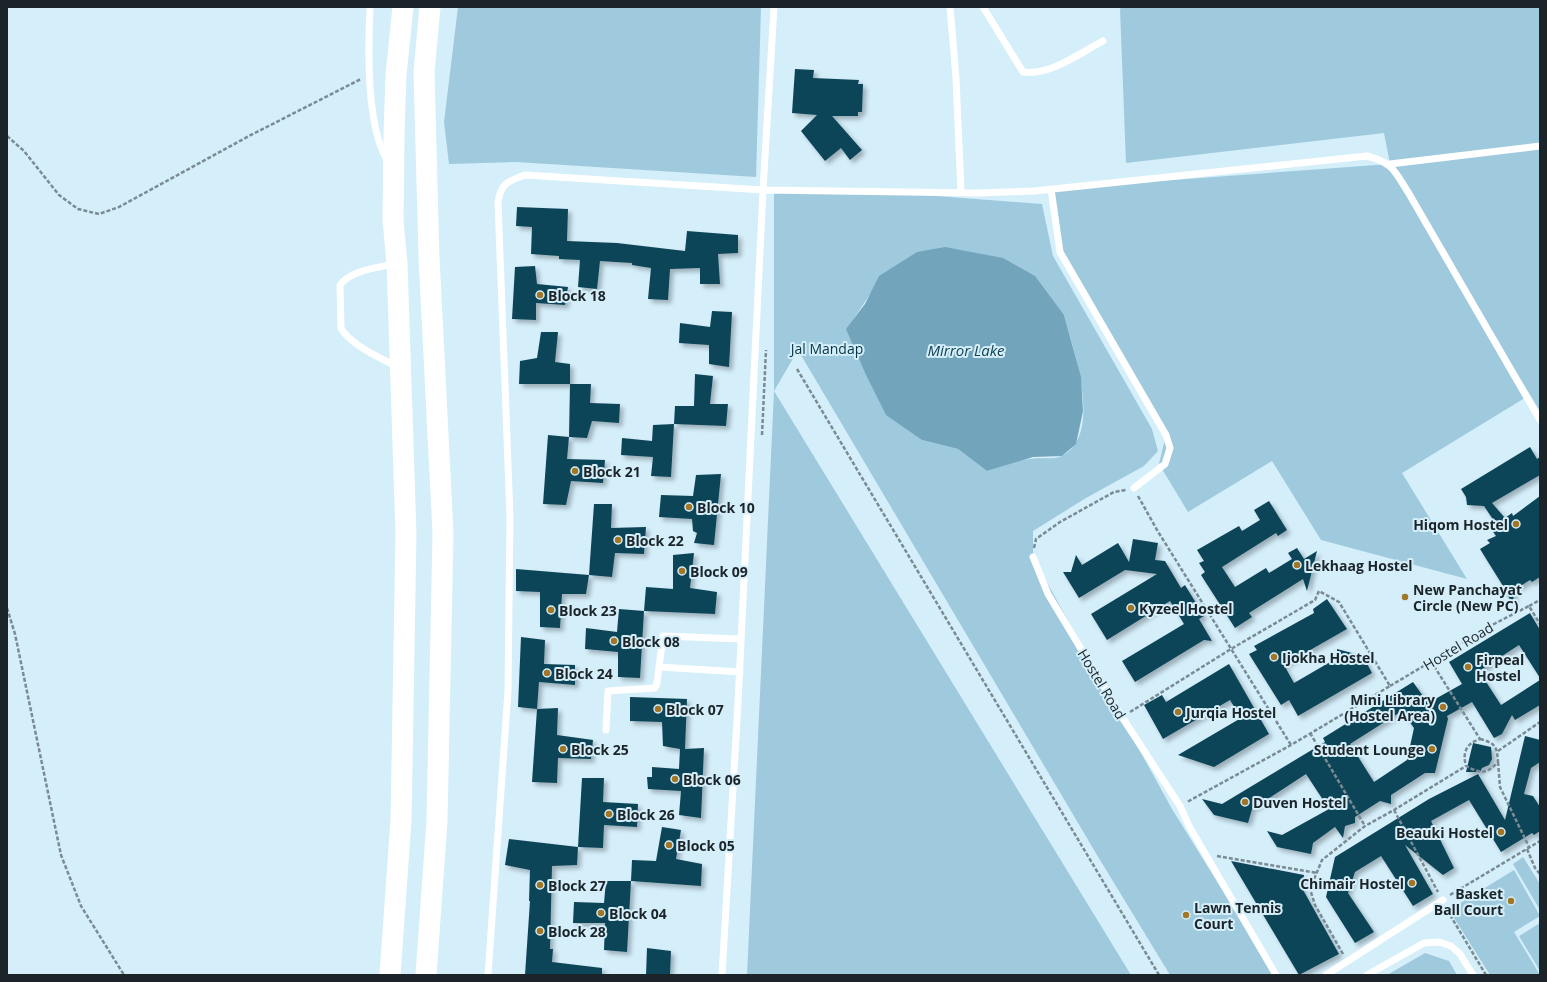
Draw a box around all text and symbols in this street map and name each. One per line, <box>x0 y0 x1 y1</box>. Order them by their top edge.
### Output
place label: Block 18 <box>548 286 606 305</box>
marker: Block 18 <box>535 290 545 300</box>
park label: Jal Mandap <box>789 339 863 358</box>
water label: Mirror Lake <box>928 340 1005 360</box>
place label: Block 21 <box>583 462 641 481</box>
marker: Block 21 <box>570 466 580 476</box>
place label: Block 10 <box>697 498 755 517</box>
marker: Block 10 <box>684 502 694 512</box>
place label: Hiqom Hostel <box>1413 515 1508 534</box>
marker: Hiqom Hostel <box>1511 519 1521 529</box>
place label: Block 22 <box>626 531 684 550</box>
marker: Block 22 <box>613 535 623 545</box>
place label: Lekhaag Hostel <box>1305 556 1412 575</box>
marker: Lekhaag Hostel <box>1292 560 1302 570</box>
place label: Block 09 <box>690 562 748 581</box>
marker: Block 09 <box>677 566 687 576</box>
place label: New Panchayat Circle (New PC) <box>1413 580 1522 615</box>
marker: New Panchayat Circle (New PC) <box>1400 592 1410 602</box>
place label: Kyzeel Hostel <box>1139 599 1233 618</box>
place label: Block 23 <box>559 601 617 620</box>
marker: Kyzeel Hostel <box>1126 603 1136 613</box>
marker: Block 23 <box>546 605 556 615</box>
street label: Hostel Road <box>1419 618 1497 674</box>
place label: Block 08 <box>622 632 680 651</box>
marker: Block 08 <box>609 636 619 646</box>
street label: Hostel Road <box>1074 645 1130 723</box>
place label: Ijokha Hostel <box>1282 648 1375 667</box>
place label: Firpeal Hostel <box>1476 650 1524 685</box>
marker: Ijokha Hostel <box>1269 652 1279 662</box>
marker: Firpeal Hostel <box>1463 662 1473 672</box>
place label: Block 24 <box>555 664 613 683</box>
marker: Block 24 <box>542 668 552 678</box>
place label: Mini Library (Hostel Area) <box>1344 690 1435 725</box>
place label: Block 07 <box>666 700 724 719</box>
marker: Mini Library (Hostel Area) <box>1438 702 1448 712</box>
place label: Jurqia Hostel <box>1184 703 1276 722</box>
marker: Block 07 <box>653 704 663 714</box>
marker: Jurqia Hostel <box>1173 707 1183 717</box>
place label: Block 25 <box>571 740 629 759</box>
place label: Student Lounge <box>1314 740 1424 759</box>
marker: Block 25 <box>558 744 568 754</box>
marker: Student Lounge <box>1427 744 1437 754</box>
place label: Block 06 <box>683 770 741 789</box>
marker: Block 06 <box>670 774 680 784</box>
place label: Duven Hostel <box>1253 793 1347 812</box>
marker: Duven Hostel <box>1240 797 1250 807</box>
place label: Block 26 <box>617 805 675 824</box>
marker: Block 26 <box>604 809 614 819</box>
place label: Beauki Hostel <box>1396 823 1493 842</box>
marker: Beauki Hostel <box>1496 827 1506 837</box>
place label: Block 05 <box>677 836 735 855</box>
marker: Block 05 <box>664 840 674 850</box>
place label: Chimair Hostel <box>1300 874 1404 893</box>
place label: Block 27 <box>548 876 606 895</box>
marker: Chimair Hostel <box>1407 878 1417 888</box>
marker: Block 27 <box>535 880 545 890</box>
place label: Basket Ball Court <box>1434 884 1503 919</box>
marker: Basket Ball Court <box>1506 896 1516 906</box>
place label: Lawn Tennis Court <box>1194 898 1281 933</box>
place label: Block 04 <box>609 904 667 923</box>
marker: Block 04 <box>596 908 606 918</box>
marker: Lawn Tennis Court <box>1181 910 1191 920</box>
place label: Block 28 <box>548 922 606 941</box>
marker: Block 28 <box>535 926 545 936</box>

